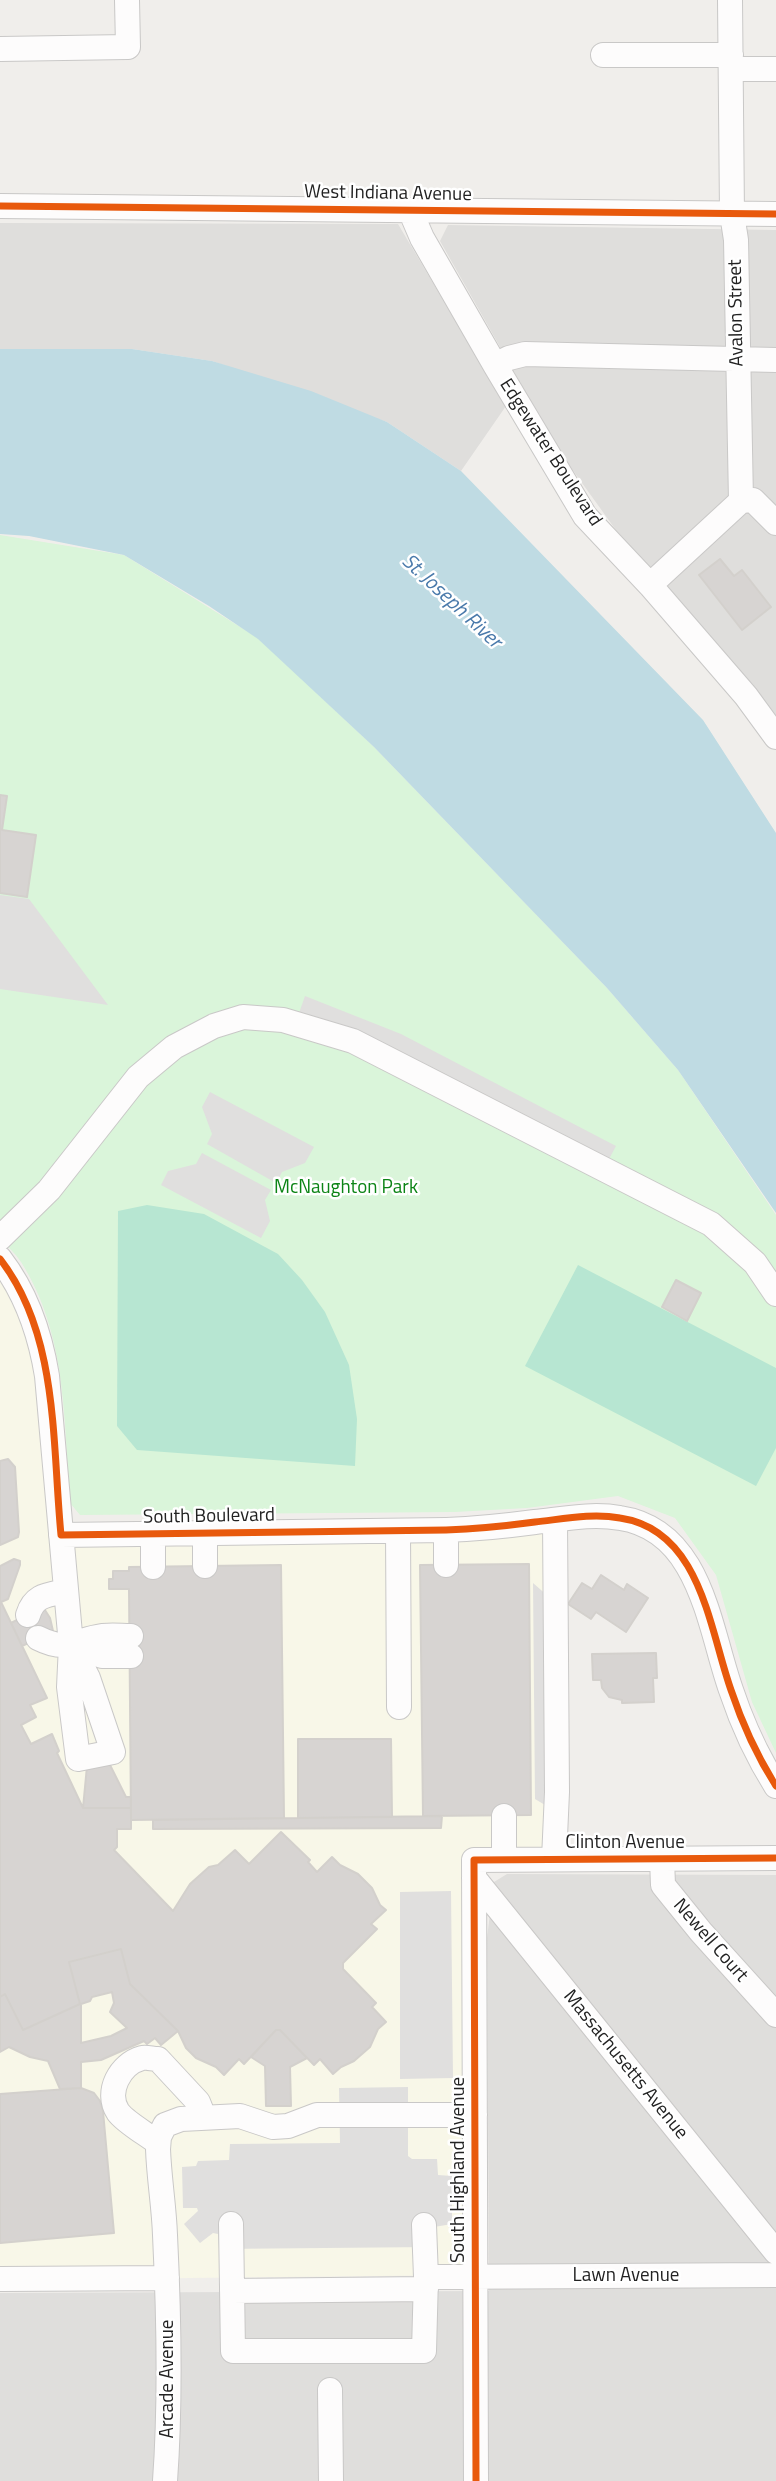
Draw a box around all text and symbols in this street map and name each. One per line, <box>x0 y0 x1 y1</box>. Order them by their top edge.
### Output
street label: West Indiana Avenue <box>304 181 472 207</box>
street label: Avalon Street <box>725 259 749 367</box>
street label: Edgewater Boulevard <box>494 375 606 531</box>
water label: St. Joseph River <box>396 549 506 655</box>
park label: McNaughton Park <box>274 1177 418 1199</box>
street label: South Boulevard <box>143 1504 275 1530</box>
street label: Clinton Avenue <box>565 1832 685 1854</box>
street label: Newell Court <box>668 1895 752 1987</box>
street label: Massachusetts Avenue <box>558 1986 692 2144</box>
street label: South Highland Avenue <box>448 2077 470 2263</box>
street label: Lawn Avenue <box>573 2265 679 2287</box>
street label: Arcade Avenue <box>157 2320 179 2438</box>

